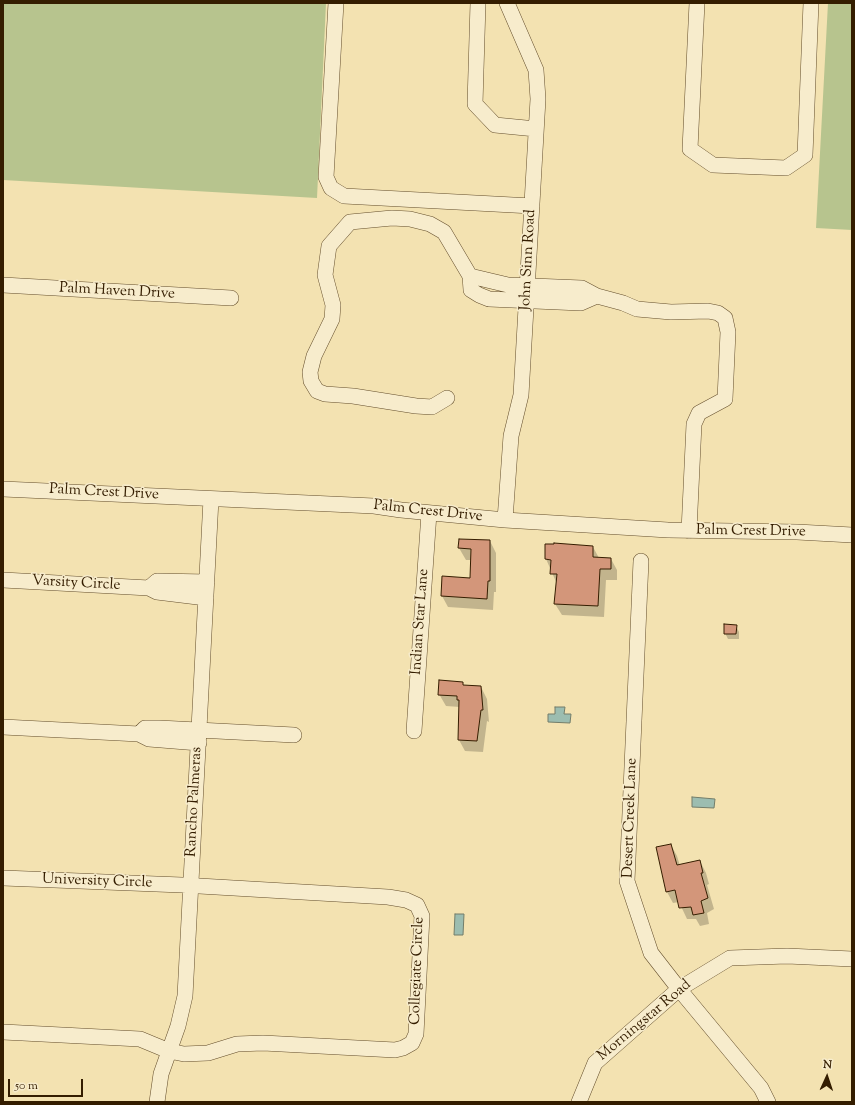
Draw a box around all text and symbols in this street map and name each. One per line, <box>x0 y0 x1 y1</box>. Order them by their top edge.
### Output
street label: John Sinn Road <box>517 209 541 311</box>
street label: Palm Haven Drive <box>59 280 175 304</box>
street label: Palm Crest Drive <box>49 481 159 505</box>
street label: Palm Crest Drive <box>372 497 484 527</box>
street label: Palm Crest Drive <box>696 522 806 542</box>
street label: Indian Star Lane <box>408 568 434 676</box>
street label: Varsity Circle <box>31 573 121 595</box>
street label: Rancho Palmeras <box>183 747 207 857</box>
street label: Desert Creek Lane <box>620 758 642 878</box>
street label: University Circle <box>41 871 153 893</box>
street label: Collegiate Circle <box>407 917 429 1025</box>
street label: Morningstar Road <box>594 977 696 1065</box>
north arrow <box>807 1057 847 1097</box>
text: N <box>823 1057 832 1073</box>
scale bar <box>10 1071 85 1097</box>
text: 50 m <box>15 1077 38 1095</box>

